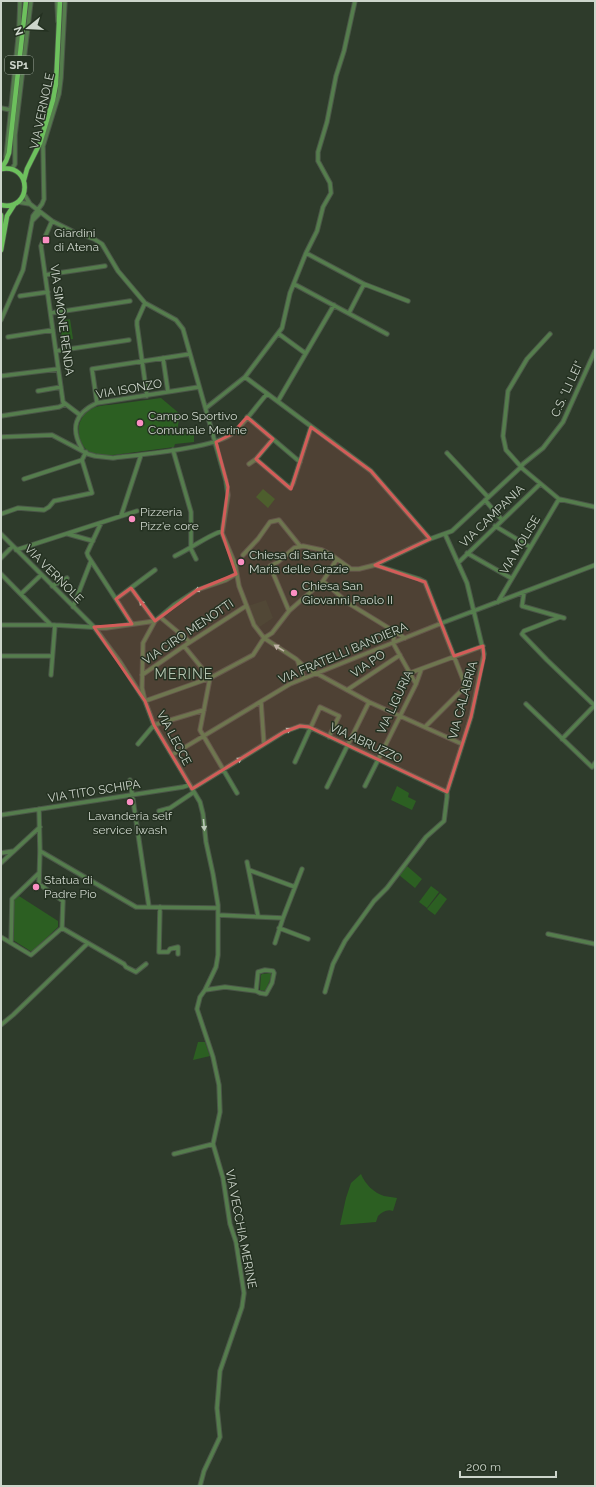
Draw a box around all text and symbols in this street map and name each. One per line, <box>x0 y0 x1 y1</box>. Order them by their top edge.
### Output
north arrow <box>8 8 48 48</box>
text: N <box>11 25 26 37</box>
road number: SP1 <box>5 56 33 74</box>
street label: VIA VERNOLE <box>27 72 57 150</box>
place label: Giardini di Atena <box>54 226 99 254</box>
marker: Giardini di Atena <box>41 235 51 245</box>
street label: VIA SIMONE RENDA <box>47 263 77 377</box>
street label: C.S. "LI LEI" <box>548 359 586 419</box>
street label: VIA ISONZO <box>95 376 163 402</box>
place label: Campo Sportivo Comunale Merine <box>148 409 247 437</box>
marker: Campo Sportivo Comunale Merine <box>135 418 145 428</box>
street label: VIA CAMPANIA <box>457 482 527 550</box>
place label: Pizzeria Pizz'e core <box>140 505 199 533</box>
street label: VIA MOLISE <box>497 513 543 577</box>
marker: Pizzeria Pizz'e core <box>127 514 137 524</box>
street label: VIA VERNOLE <box>22 542 86 606</box>
place label: Chiesa di Santa Maria delle Grazie <box>249 548 348 576</box>
marker: Chiesa di Santa Maria delle Grazie <box>236 557 246 567</box>
place label: Chiesa San Giovanni Paolo II <box>302 579 393 607</box>
one-way arrow <box>195 586 206 592</box>
marker: Chiesa San Giovanni Paolo II <box>289 588 299 598</box>
street label: VIA CIRO MENOTTI <box>140 596 236 668</box>
one-way arrow <box>139 599 147 610</box>
street label: VIA FRATELLI BANDIERA <box>276 619 410 687</box>
one-way arrow <box>273 644 284 652</box>
street label: VIA PO <box>348 647 388 681</box>
street label: VIA CALABRIA <box>446 659 480 741</box>
district label: MERINE <box>155 666 213 682</box>
street label: VIA LIGURIA <box>374 668 416 736</box>
street label: VIA LECCE <box>154 708 194 768</box>
street label: VIA ABRUZZO <box>327 720 405 766</box>
one-way arrow <box>280 728 292 735</box>
one-way arrow <box>232 757 242 765</box>
street label: VIA TITO SCHIPA <box>47 777 141 805</box>
marker: Lavanderia self service Iwash <box>125 797 135 807</box>
place label: Lavanderia self service Iwash <box>88 809 173 837</box>
one-way arrow <box>201 819 208 831</box>
place label: Statua di Padre Pio <box>44 873 97 901</box>
marker: Statua di Padre Pio <box>31 882 41 892</box>
street label: VIA VECCHIA MERINE <box>223 1168 259 1290</box>
scale bar <box>460 1453 556 1479</box>
text: 200 m <box>466 1460 501 1474</box>

